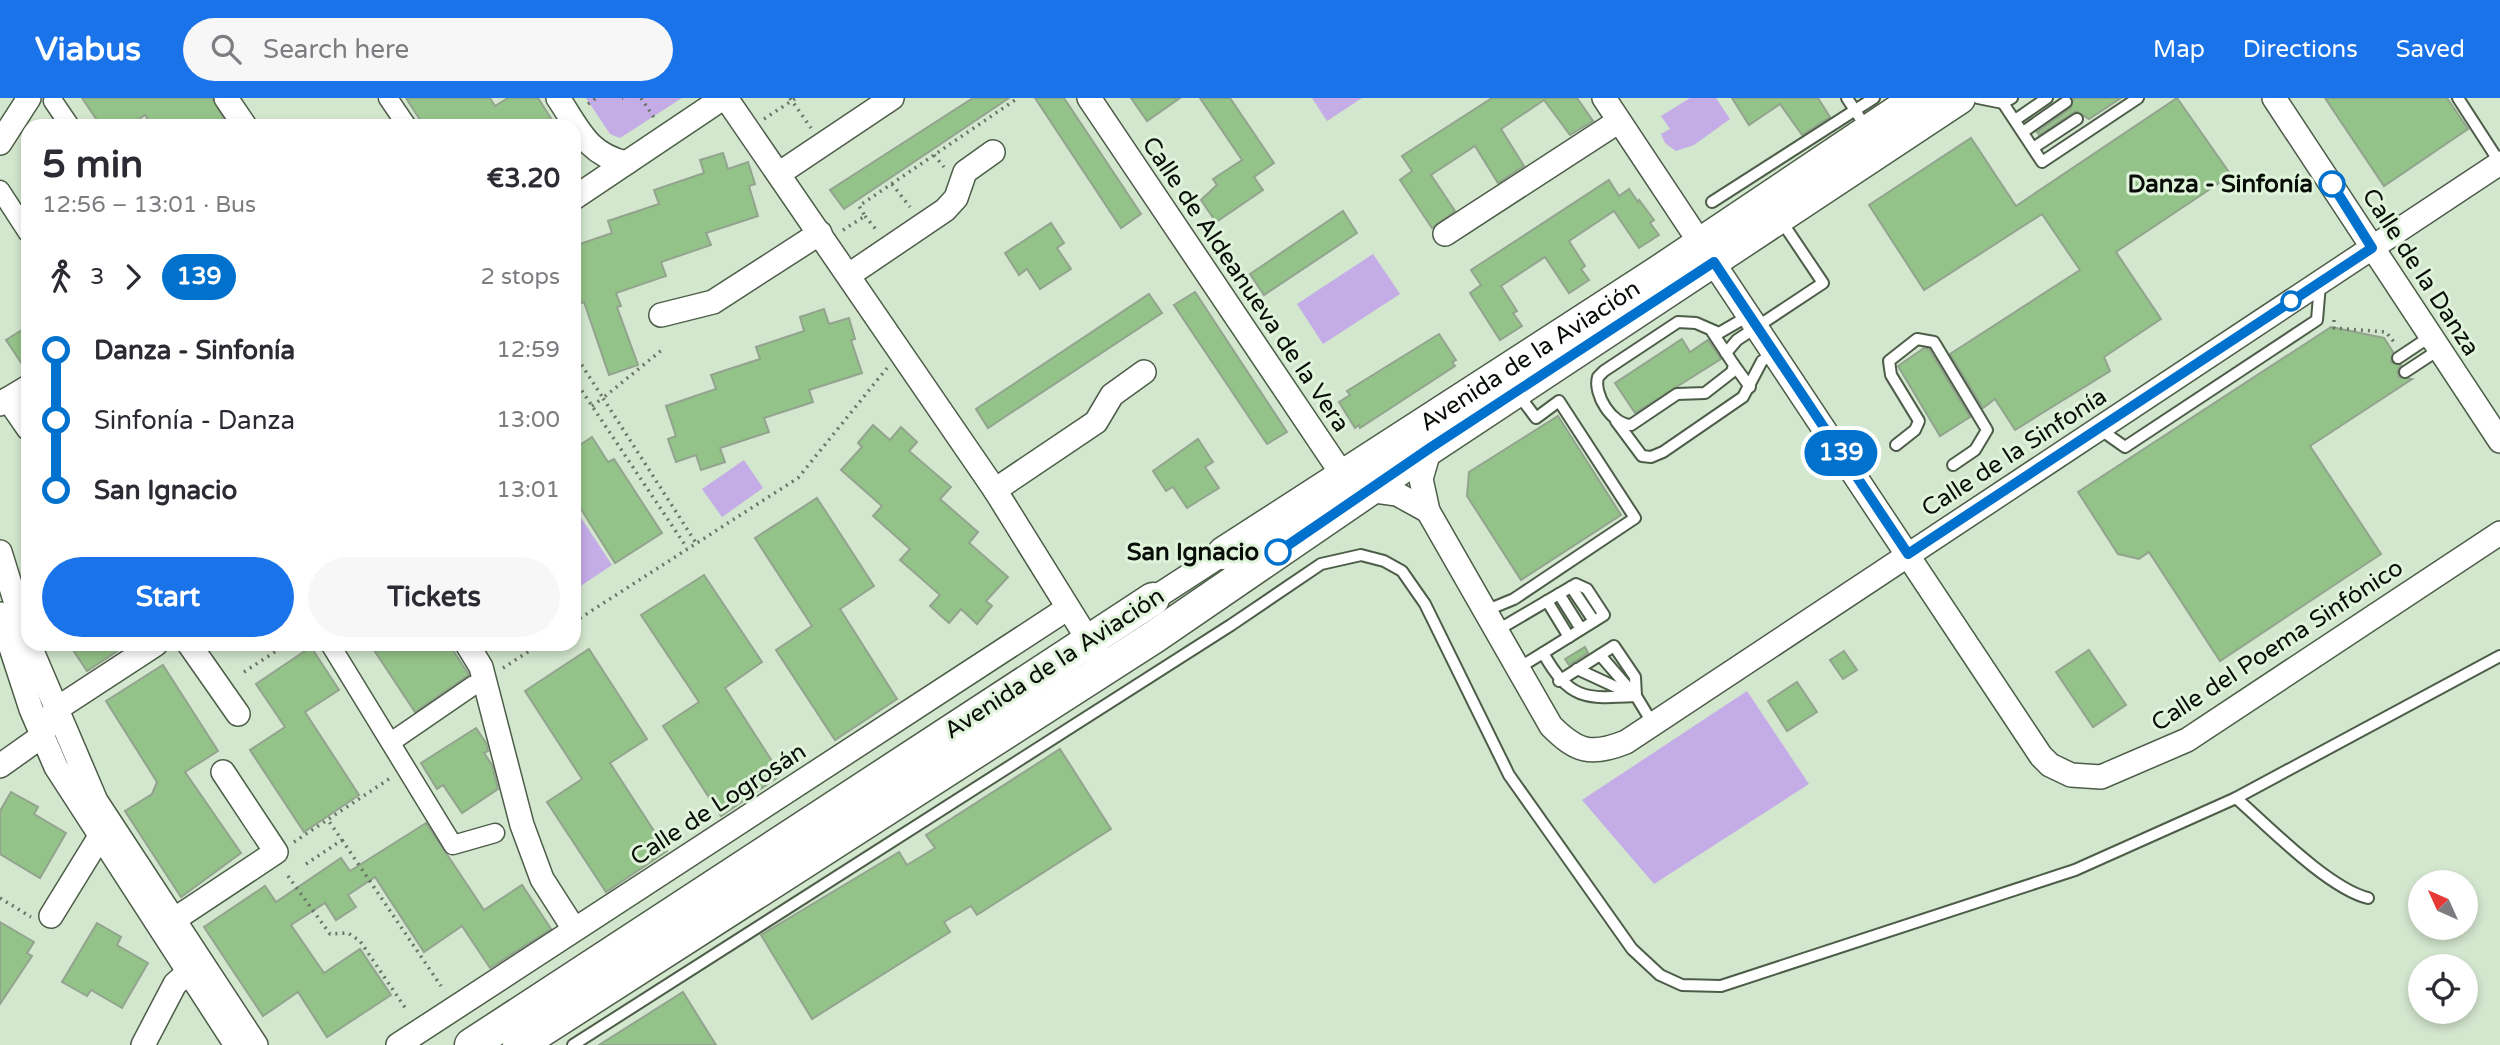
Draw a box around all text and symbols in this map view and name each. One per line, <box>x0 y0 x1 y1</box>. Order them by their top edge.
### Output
search box <box>183 18 673 81</box>
text: Viabus <box>35 30 141 69</box>
icon: search <box>207 30 245 68</box>
text: Search here <box>263 34 409 65</box>
text: Map <box>2153 35 2205 64</box>
text: Directions <box>2243 35 2358 64</box>
text: Saved <box>2396 35 2465 64</box>
street label: Calle de Aldeanueva de la Vera <box>1136 131 1355 437</box>
text: 5 min <box>42 142 143 188</box>
text: €3.20 <box>487 163 560 194</box>
place label: Danza - Sinfonía <box>2127 170 2313 199</box>
marker: Danza - Sinfonía <box>2319 171 2345 197</box>
street label: Calle de la Danza <box>2356 183 2486 362</box>
text: 12:56 – 13:01 · Bus <box>42 191 256 219</box>
icon: walk <box>42 258 80 296</box>
icon: forward <box>114 258 152 296</box>
text: 139 <box>176 262 222 291</box>
text: 3 <box>90 263 104 291</box>
text: 2 stops <box>480 263 560 291</box>
street label: Avenida de la Aviación <box>1414 274 1646 438</box>
unlabelled marker <box>2281 291 2301 311</box>
text: Danza - Sinfonía <box>94 335 295 366</box>
text: 12:59 <box>496 336 560 364</box>
street label: Calle de la Sinfonía <box>1916 382 2112 523</box>
text: Sinfonía - Danza <box>94 405 295 436</box>
text: 13:00 <box>496 406 560 434</box>
line badge: 139 <box>1801 430 1881 476</box>
text: 139 <box>1818 438 1864 467</box>
text: San Ignacio <box>94 475 237 506</box>
text: 13:01 <box>496 476 560 504</box>
place label: San Ignacio <box>1127 538 1259 567</box>
marker: San Ignacio <box>1265 539 1291 565</box>
street label: Calle del Poema Sinfónico <box>2146 553 2409 738</box>
button: Start <box>42 557 294 637</box>
button: Tickets <box>308 557 560 637</box>
street label: Avenida de la Aviación <box>939 581 1170 745</box>
street label: Calle de Logrosán <box>625 737 812 872</box>
north arrow <box>2408 870 2478 940</box>
map controls <box>2408 870 2478 1024</box>
button: locate <box>2408 954 2478 1024</box>

